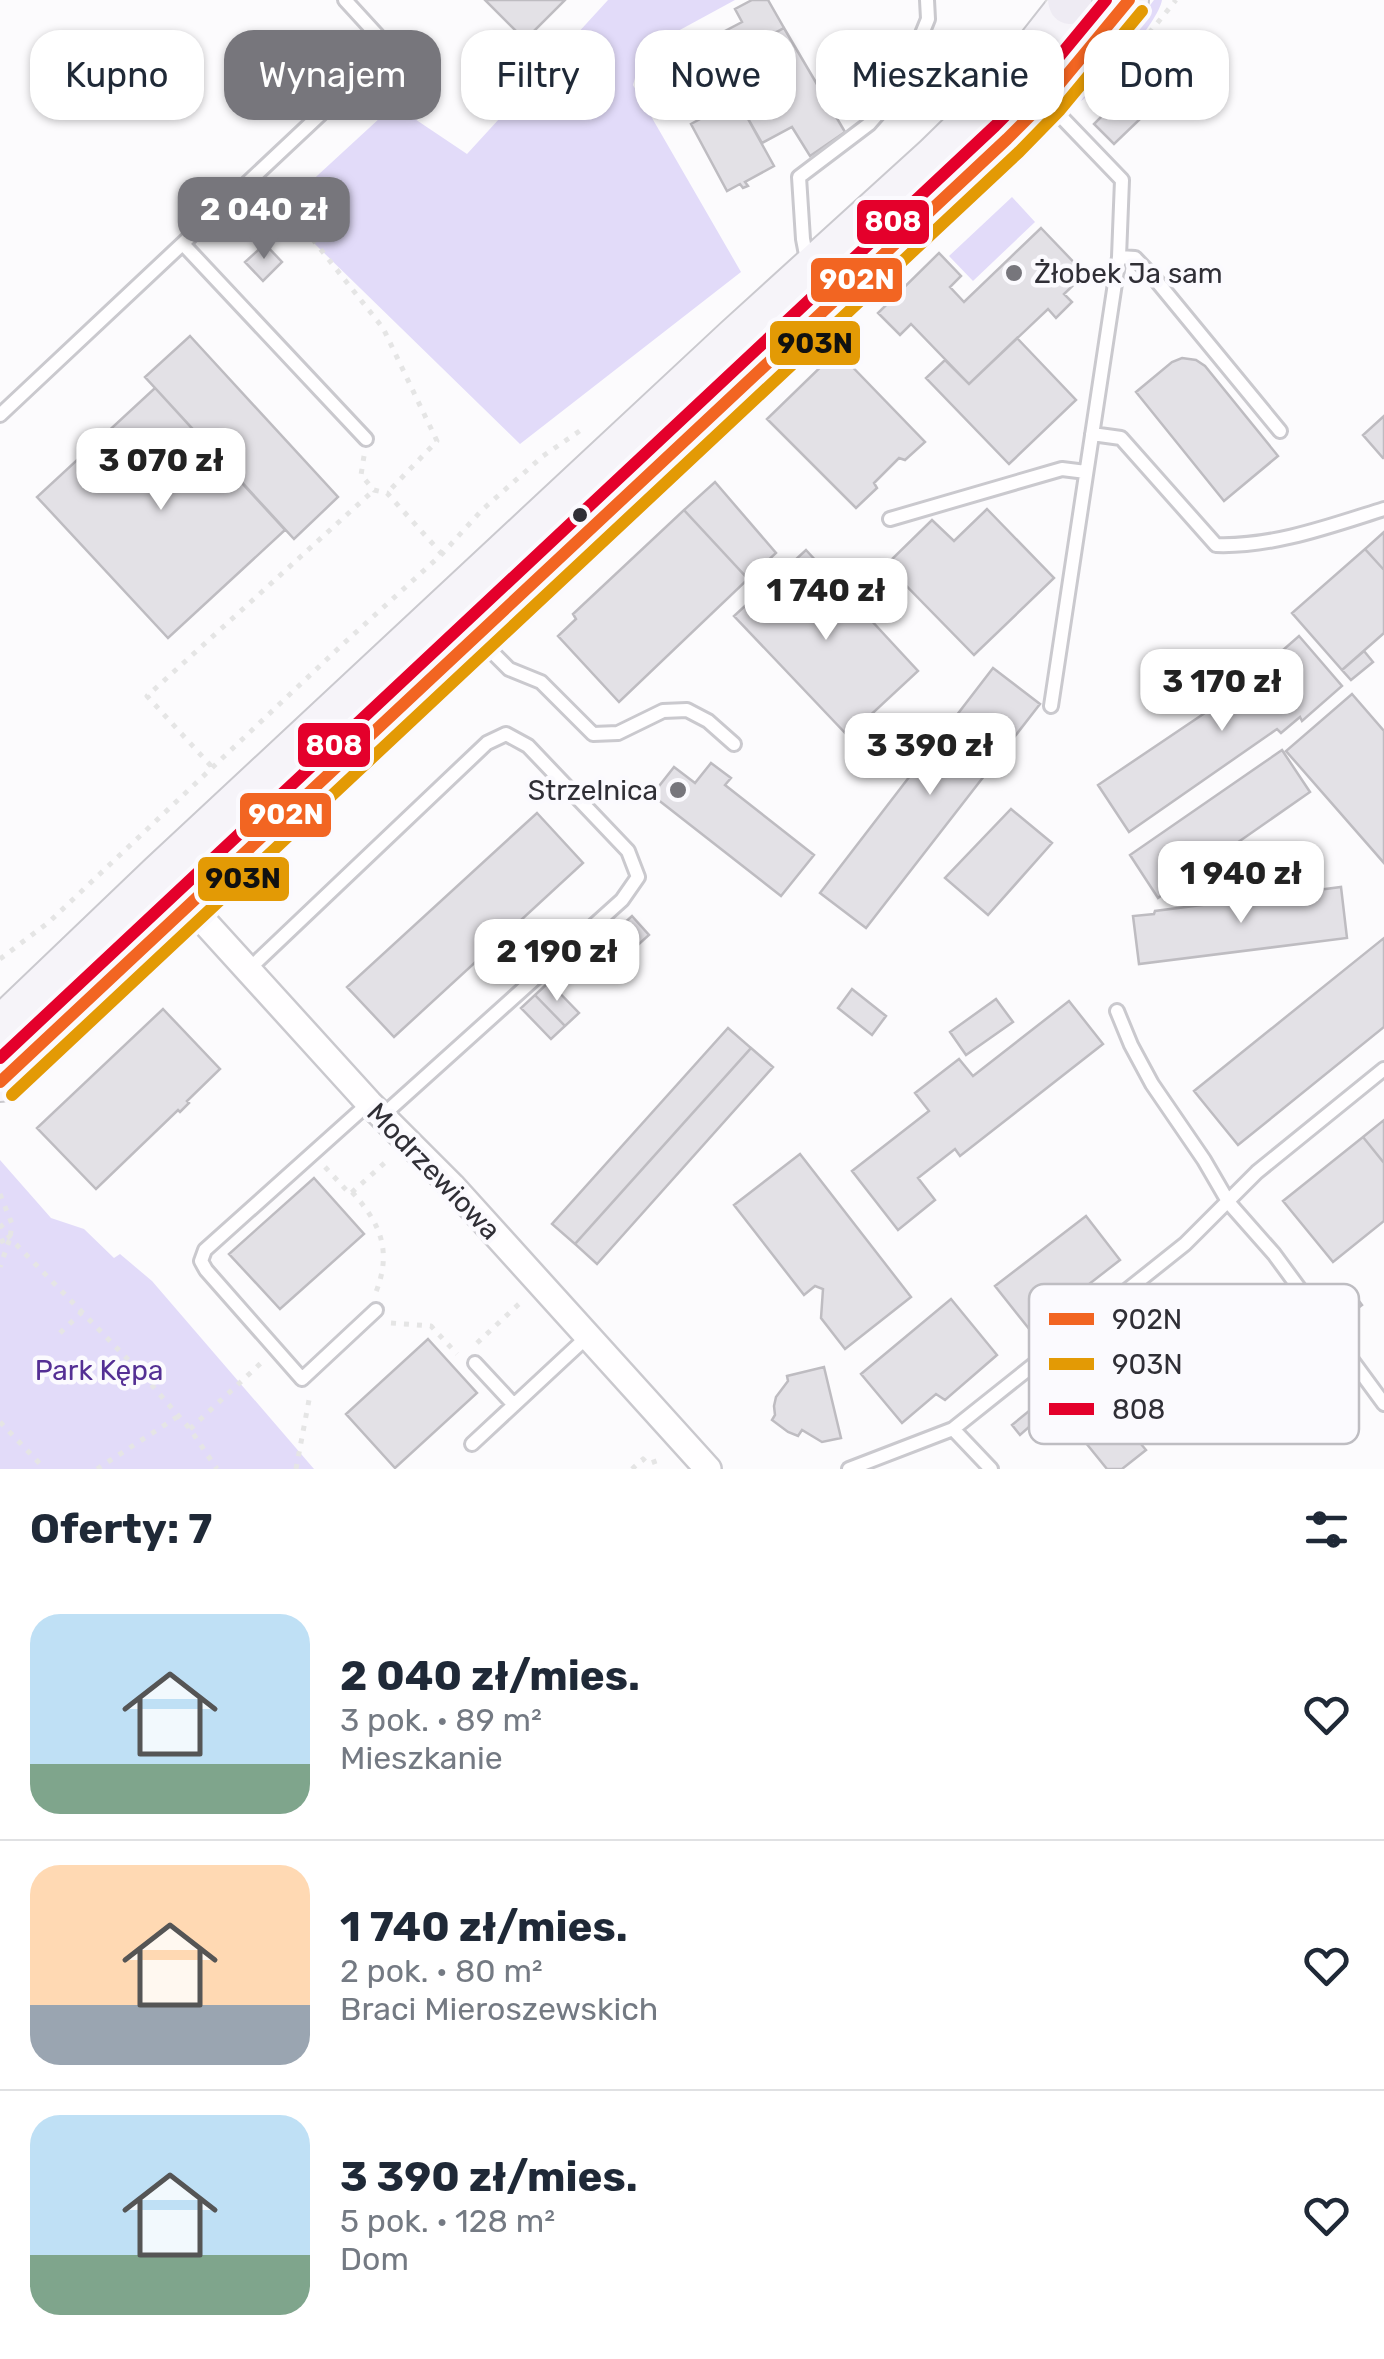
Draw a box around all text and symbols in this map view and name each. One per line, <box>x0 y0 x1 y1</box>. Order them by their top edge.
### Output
chip: Kupno <box>30 30 204 120</box>
chip: Wynajem <box>224 30 441 120</box>
chip: Filtry <box>461 30 615 120</box>
chip: Nowe <box>635 30 796 120</box>
chip: Mieszkanie <box>816 30 1064 120</box>
chip: Dom <box>1084 30 1229 120</box>
pin: 2 040 zł <box>161 177 367 262</box>
text: 2 040 zł <box>200 190 328 228</box>
line badge: 808 <box>855 198 931 246</box>
text: 808 <box>865 205 921 238</box>
line badge: 902N <box>809 256 904 304</box>
place label: Żłobek Ja sam <box>1034 257 1223 290</box>
marker: Żłobek Ja sam <box>1003 262 1025 284</box>
text: 902N <box>819 263 895 296</box>
line badge: 903N <box>768 319 862 367</box>
text: 903N <box>777 327 853 360</box>
pin: 3 070 zł <box>58 428 264 513</box>
text: 3 070 zł <box>98 441 224 479</box>
unlabelled marker <box>570 505 590 525</box>
pin: 1 740 zł <box>723 558 929 643</box>
text: 1 740 zł <box>766 571 886 609</box>
pin: 3 170 zł <box>1119 649 1325 734</box>
text: 3 170 zł <box>1162 662 1282 700</box>
pin: 3 390 zł <box>827 713 1033 798</box>
line badge: 808 <box>296 721 372 769</box>
text: 3 390 zł <box>867 726 993 764</box>
text: 808 <box>306 729 362 762</box>
place label: Strzelnica <box>528 774 658 807</box>
marker: Strzelnica <box>667 779 689 801</box>
line badge: 902N <box>238 791 333 839</box>
text: 902N <box>248 798 324 831</box>
pin: 1 940 zł <box>1138 841 1344 926</box>
text: 1 940 zł <box>1180 854 1302 892</box>
line badge: 903N <box>196 855 291 903</box>
text: 903N <box>205 862 281 895</box>
pin: 2 190 zł <box>454 919 660 1004</box>
text: 2 190 zł <box>496 932 618 970</box>
street label: Modrzewiowa <box>360 1096 507 1247</box>
legend <box>1029 1284 1359 1444</box>
text: 902N <box>1112 1303 1182 1336</box>
text: 903N <box>1112 1348 1183 1381</box>
park label: Park Kępa <box>35 1354 163 1387</box>
text: 808 <box>1112 1393 1165 1426</box>
icon: filters <box>1299 1502 1354 1557</box>
text: Oferty: 7 <box>30 1504 212 1554</box>
text: 2 040 zł/mies. <box>340 1651 640 1701</box>
icon: home <box>110 1654 230 1774</box>
icon: heart <box>1299 1687 1354 1742</box>
text: 3 pok. · 89 m² <box>340 1701 542 1739</box>
text: Mieszkanie <box>340 1739 503 1777</box>
text: 1 740 zł/mies. <box>340 1902 628 1952</box>
icon: home <box>110 1905 230 2025</box>
icon: heart <box>1299 1938 1354 1993</box>
text: 2 pok. · 80 m² <box>340 1952 543 1990</box>
text: Braci Mieroszewskich <box>340 1990 658 2028</box>
text: 3 390 zł/mies. <box>340 2152 638 2202</box>
icon: home <box>110 2155 230 2275</box>
icon: heart <box>1299 2188 1354 2243</box>
text: 5 pok. · 128 m² <box>340 2202 555 2240</box>
text: Dom <box>340 2240 409 2278</box>

